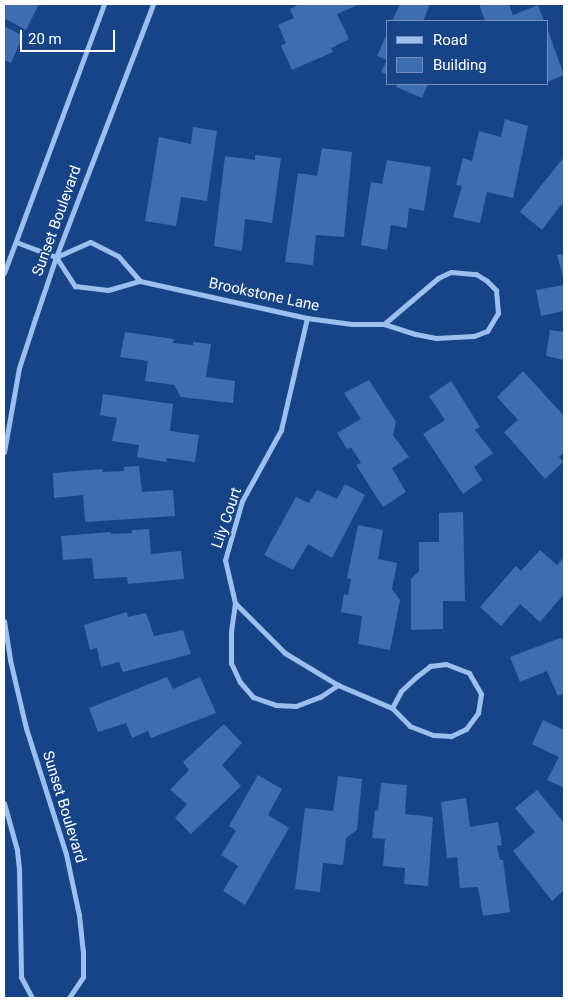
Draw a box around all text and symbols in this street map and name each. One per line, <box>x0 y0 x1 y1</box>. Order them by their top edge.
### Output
scale bar <box>22 20 118 52</box>
legend <box>386 20 548 85</box>
text: 20 m <box>28 30 62 48</box>
text: Road <box>433 31 467 49</box>
text: Building <box>433 56 487 74</box>
street label: Sunset Boulevard <box>29 163 85 279</box>
street label: Brookstone Lane <box>207 275 321 315</box>
street label: Lily Court <box>208 485 246 551</box>
street label: Sunset Boulevard <box>38 749 90 865</box>

